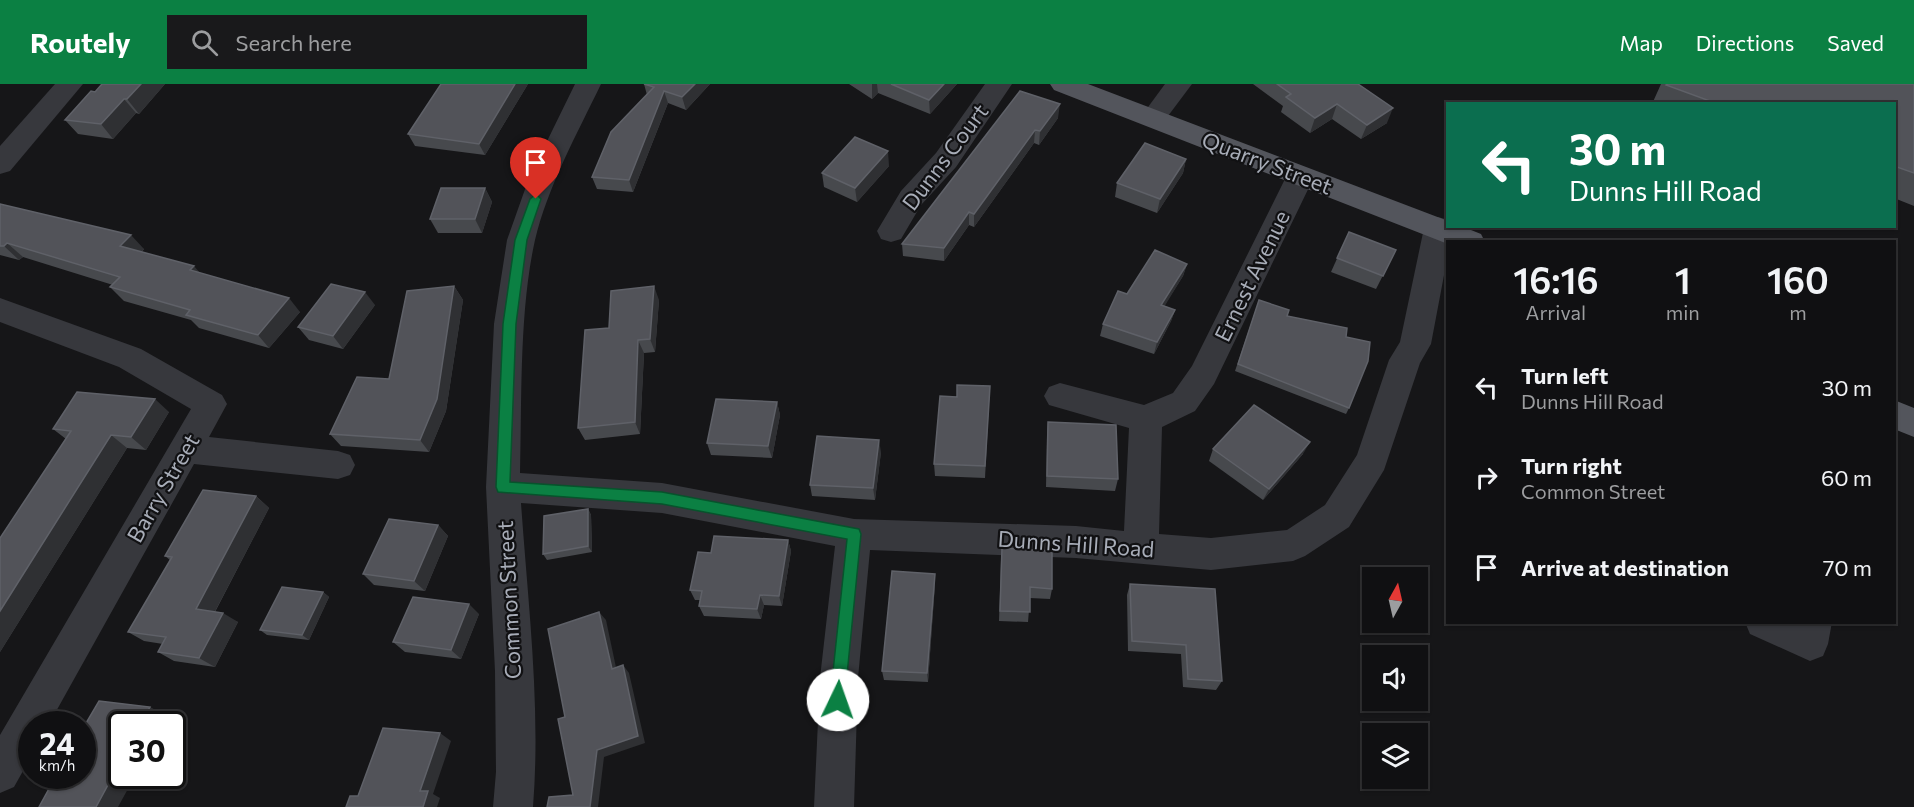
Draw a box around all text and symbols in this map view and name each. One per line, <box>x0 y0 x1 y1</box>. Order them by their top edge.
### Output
search box <box>167 15 587 69</box>
text: Routely <box>30 25 131 59</box>
icon: search <box>188 26 221 59</box>
text: Search here <box>236 29 352 56</box>
text: Map <box>1620 30 1663 55</box>
text: Directions <box>1696 30 1794 55</box>
text: Saved <box>1827 30 1884 55</box>
street label: Dunns Court <box>896 98 993 215</box>
text: 30 m <box>1569 122 1666 174</box>
street label: Quarry Street <box>1198 125 1336 200</box>
icon: left <box>1470 126 1548 204</box>
pin <box>510 137 561 199</box>
icon: arrive <box>519 146 552 179</box>
text: Dunns Hill Road <box>1569 174 1761 207</box>
street label: Ernest Avenue <box>1208 206 1295 346</box>
text: 16:16 <box>1513 257 1599 301</box>
text: 1 <box>1675 257 1691 301</box>
text: 160 <box>1767 257 1829 301</box>
text: Arrival <box>1526 300 1586 324</box>
text: min <box>1666 300 1700 324</box>
text: m <box>1789 300 1807 324</box>
text: Turn left <box>1521 362 1608 389</box>
icon: left <box>1470 371 1503 404</box>
text: 30 m <box>1822 374 1872 401</box>
text: Dunns Hill Road <box>1521 389 1664 413</box>
street label: Barry Street <box>121 429 205 547</box>
text: Turn right <box>1521 452 1622 479</box>
icon: right <box>1470 461 1503 494</box>
text: 60 m <box>1821 464 1872 491</box>
text: Common Street <box>1521 479 1665 503</box>
street label: Common Street <box>491 520 526 680</box>
street label: Dunns Hill Road <box>997 525 1155 562</box>
icon: arrive <box>1470 551 1503 584</box>
text: Arrive at destination <box>1521 554 1729 581</box>
text: 70 m <box>1823 554 1872 581</box>
north arrow <box>1362 567 1428 633</box>
map controls <box>1362 567 1428 789</box>
button: sound <box>1362 645 1428 711</box>
position arrow <box>806 668 870 732</box>
speed limit sign: 30 <box>108 711 186 789</box>
button: layers <box>1362 723 1428 789</box>
text: 24 <box>39 724 75 761</box>
text: km/h <box>39 756 75 774</box>

